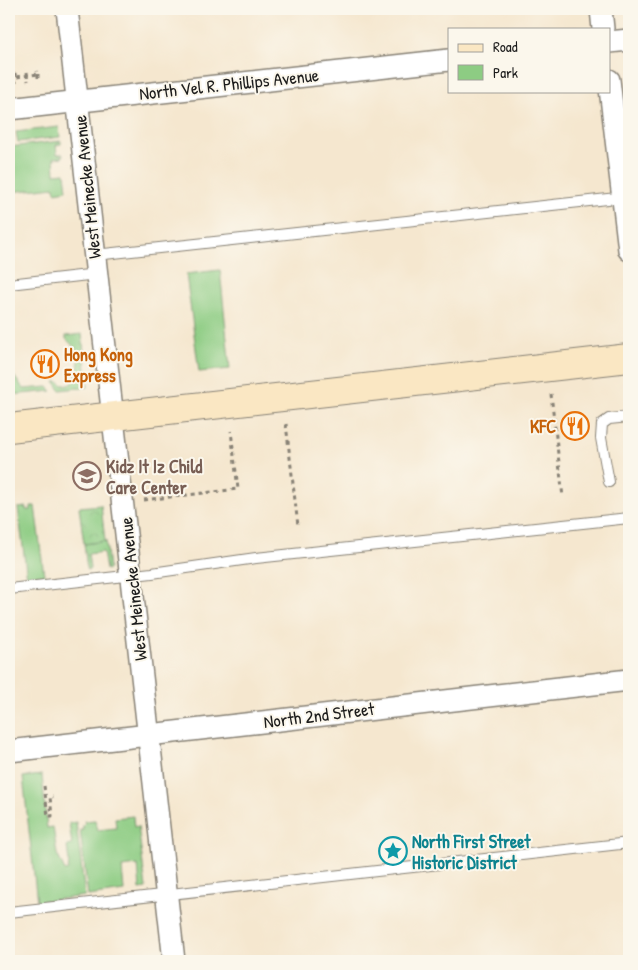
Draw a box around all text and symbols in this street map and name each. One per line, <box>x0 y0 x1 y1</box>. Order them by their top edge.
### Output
legend <box>448 28 610 92</box>
text: Road <box>493 36 518 57</box>
street label: North Vel R. Phillips Avenue <box>138 62 320 106</box>
text: Park <box>493 62 518 83</box>
street label: West Meinecke Avenue <box>67 114 107 260</box>
place label: Hong Kong Express <box>64 342 133 389</box>
restaurant icon: Hong Kong Express <box>30 349 60 379</box>
restaurant icon: KFC <box>560 411 590 441</box>
place label: KFC <box>530 414 556 439</box>
place label: Kidz It Iz Child Care Center <box>106 454 202 500</box>
school or university icon: Kidz It Iz Child Care Center <box>72 461 102 491</box>
street label: West Meinecke Avenue <box>113 516 153 662</box>
street label: North 2nd Street <box>262 696 377 734</box>
place label: North First Street Historic District <box>412 829 531 875</box>
place icon: North First Street Historic District <box>378 836 408 866</box>

